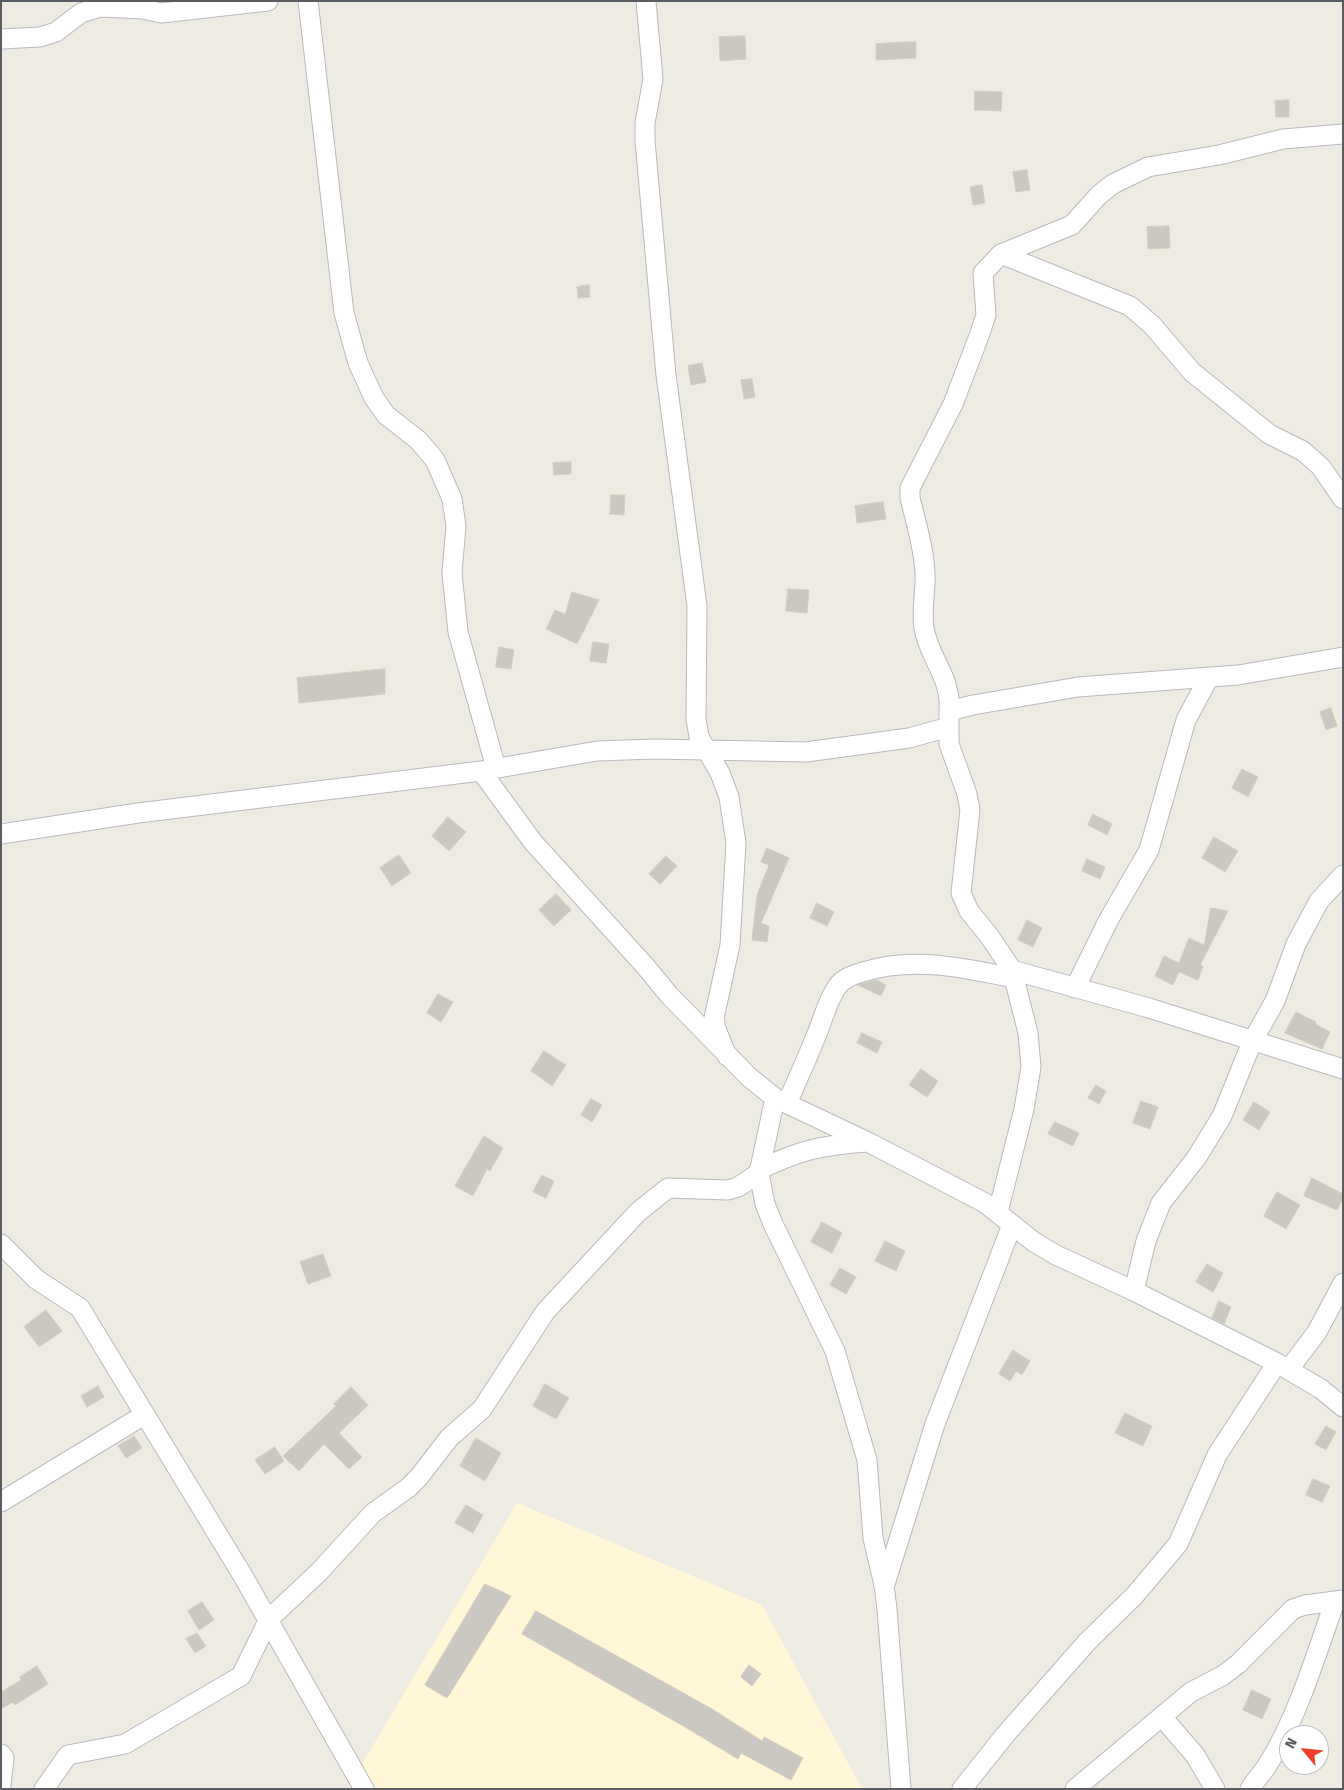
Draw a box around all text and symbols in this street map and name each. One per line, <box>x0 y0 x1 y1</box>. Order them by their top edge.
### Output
north arrow <box>1279 1725 1329 1775</box>
text: N <box>1282 1735 1301 1751</box>

